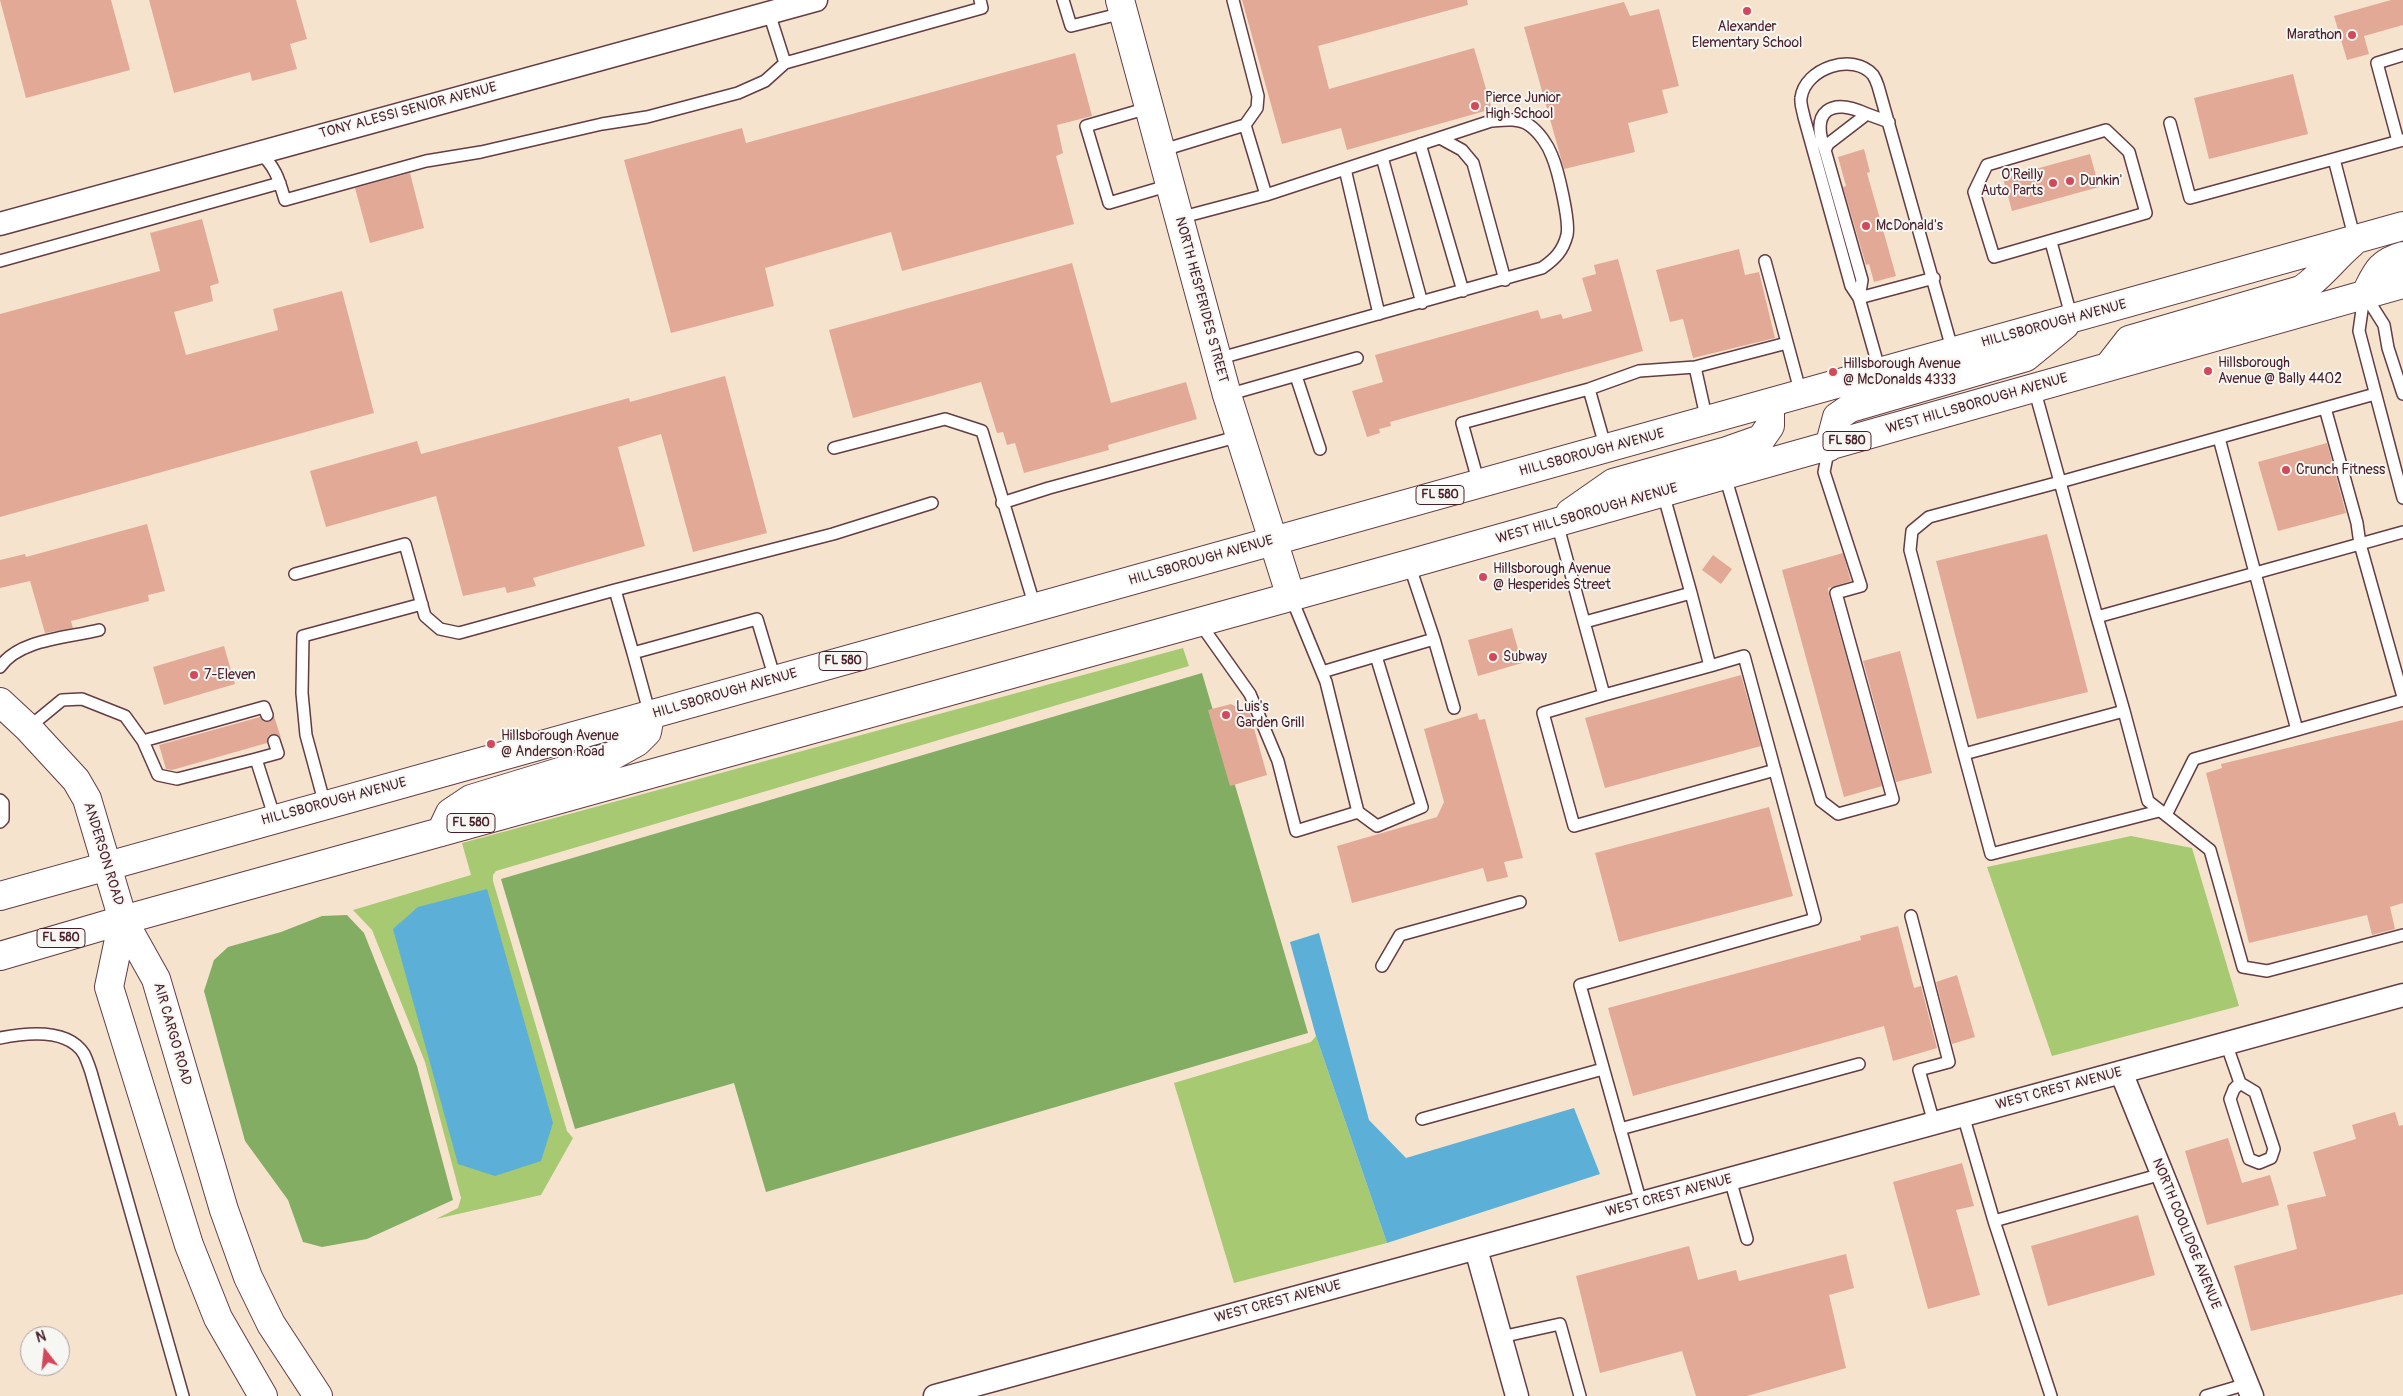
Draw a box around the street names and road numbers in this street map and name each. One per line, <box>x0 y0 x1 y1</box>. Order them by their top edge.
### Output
street label: TONY ALESSI SENIOR AVENUE <box>317 79 499 143</box>
street label: NORTH HESPERIDES STREET <box>1171 215 1231 385</box>
street label: HILLSBOROUGH AVENUE <box>1979 296 2129 352</box>
street label: WEST HILLSBOROUGH AVENUE <box>1884 370 2070 438</box>
street label: HILLSBOROUGH AVENUE <box>1517 425 1667 481</box>
road number: FL 580 <box>1823 432 1871 451</box>
street label: WEST HILLSBOROUGH AVENUE <box>1494 480 1680 548</box>
road number: FL 580 <box>1416 486 1464 504</box>
street label: HILLSBOROUGH AVENUE <box>1127 532 1275 590</box>
road number: FL 580 <box>819 651 867 670</box>
street label: HILLSBOROUGH AVENUE <box>651 665 799 723</box>
street label: HILLSBOROUGH AVENUE <box>259 774 409 830</box>
street label: ANDERSON ROAD <box>79 800 127 908</box>
road number: FL 580 <box>447 814 495 832</box>
road number: FL 580 <box>37 928 85 948</box>
street label: AIR CARGO ROAD <box>149 981 195 1087</box>
street label: WEST CREST AVENUE <box>1994 1064 2124 1114</box>
street label: NORTH COOLIDGE AVENUE <box>2148 1156 2224 1312</box>
street label: WEST CREST AVENUE <box>1604 1171 1734 1221</box>
street label: WEST CREST AVENUE <box>1213 1277 1343 1327</box>

